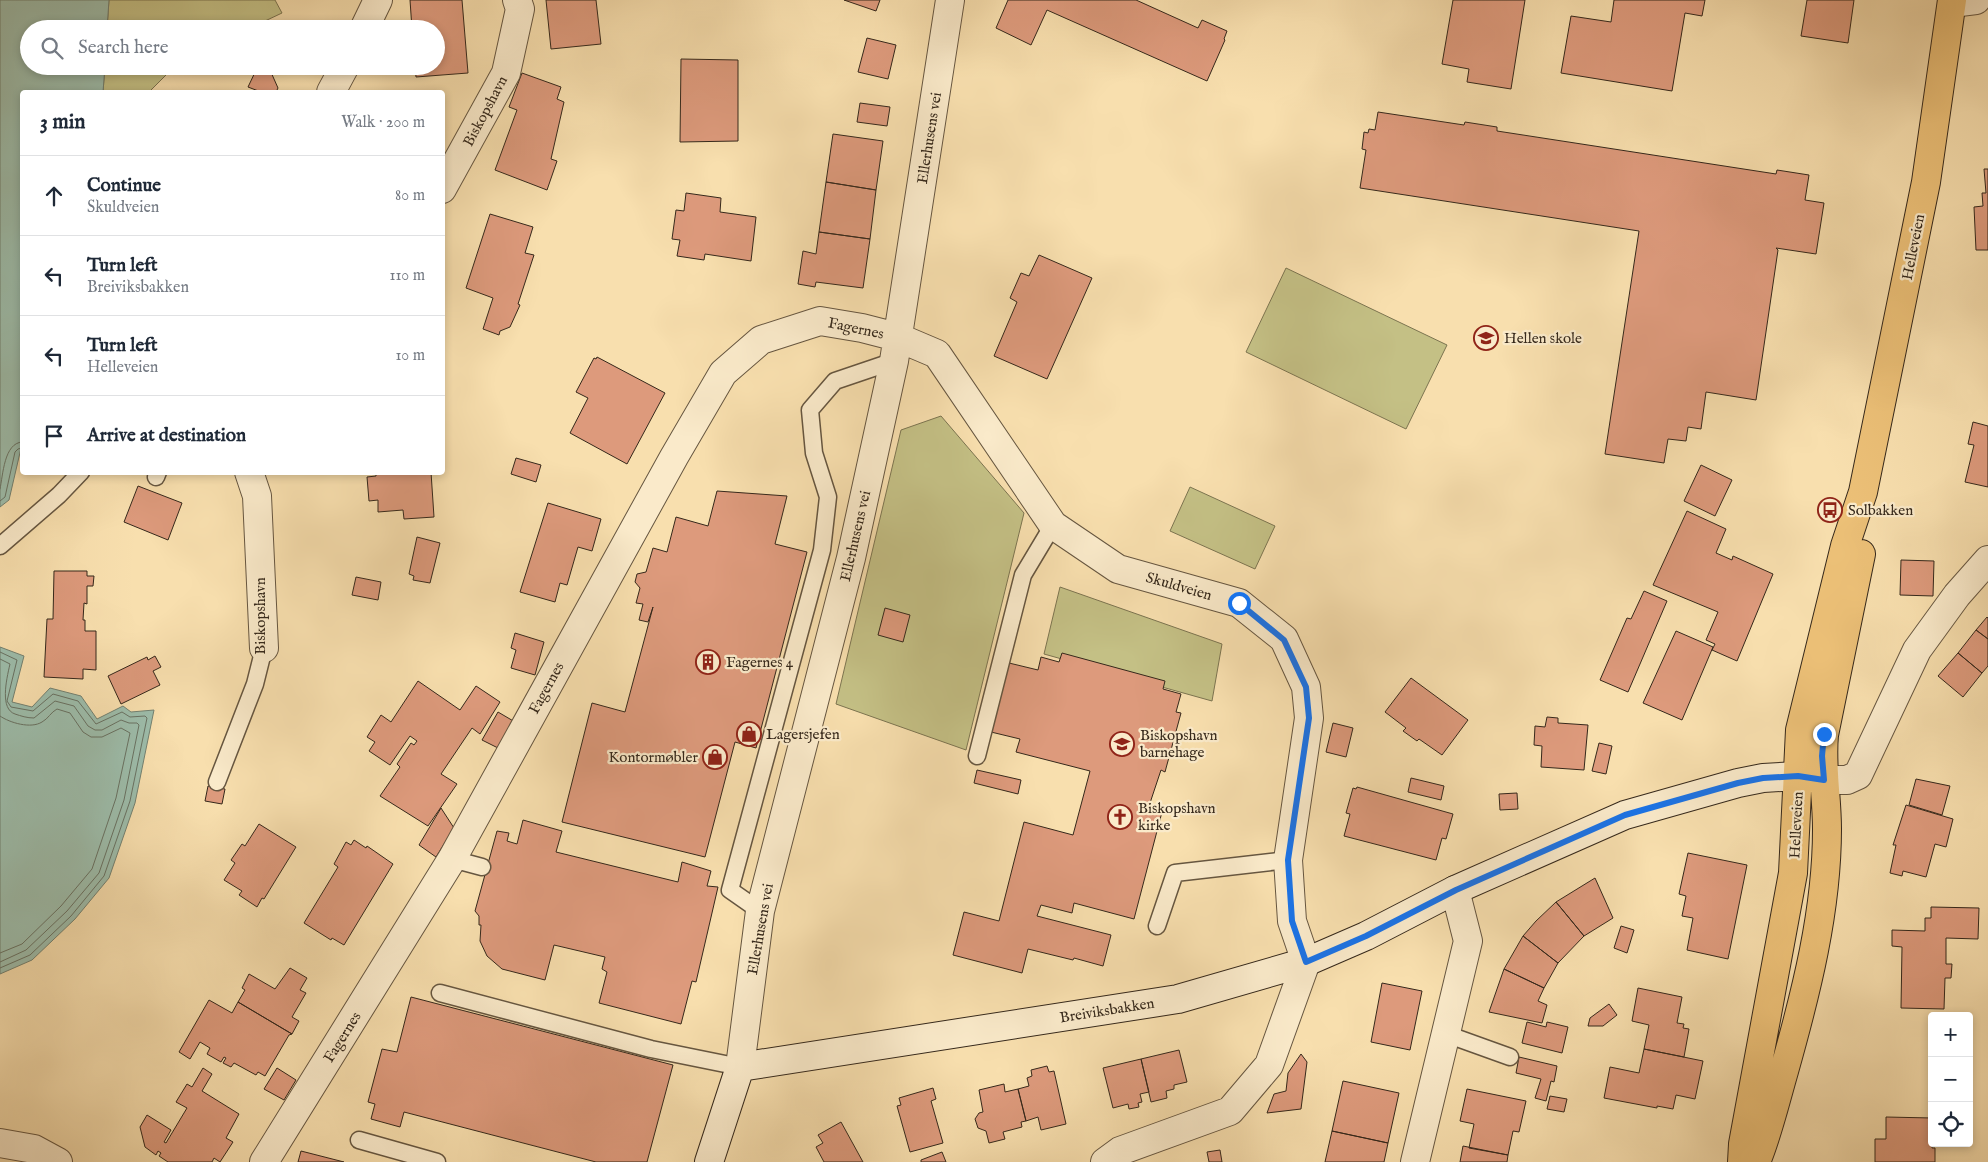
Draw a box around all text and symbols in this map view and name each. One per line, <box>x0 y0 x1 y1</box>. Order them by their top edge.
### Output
search box <box>20 20 445 75</box>
icon: search <box>38 34 66 62</box>
text: Search here <box>78 36 169 60</box>
street label: Biskopshavn <box>459 73 512 150</box>
street label: Ellerhusens vei <box>913 91 946 185</box>
text: 3 min <box>40 109 85 136</box>
text: Walk · 200 m <box>341 113 425 133</box>
text: Continue <box>87 174 161 198</box>
icon: ahead <box>40 182 68 210</box>
text: 80 m <box>395 186 425 206</box>
text: Skuldveien <box>87 198 159 218</box>
street label: Helleveien <box>1898 212 1929 282</box>
text: Turn left <box>87 254 158 278</box>
icon: left <box>40 262 68 290</box>
text: 110 m <box>389 266 425 286</box>
text: Breiviksbakken <box>87 278 189 298</box>
street label: Fagernes <box>826 313 885 344</box>
school or university icon: Hellen skole <box>1473 325 1499 351</box>
place label: Hellen skole <box>1504 329 1582 348</box>
text: Turn left <box>87 334 158 358</box>
icon: left <box>40 342 68 370</box>
text: 10 m <box>395 346 425 366</box>
text: Helleveien <box>87 358 158 378</box>
icon: arrive <box>40 422 68 450</box>
text: Arrive at destination <box>87 424 246 448</box>
street label: Ellerhusens vei <box>836 489 875 583</box>
bus stop icon: Solbakken <box>1817 497 1843 523</box>
place label: Solbakken <box>1848 501 1913 520</box>
street label: Skuldveien <box>1144 568 1214 605</box>
street label: Biskopshavn <box>251 577 270 655</box>
route start <box>1228 592 1251 615</box>
building icon: Fagernes 4 <box>695 649 721 675</box>
place label: Fagernes 4 <box>726 653 794 672</box>
street label: Fagernes <box>524 659 568 718</box>
shop icon: Lagersjefen <box>736 721 762 747</box>
route end <box>1813 723 1836 746</box>
place label: Lagersjefen <box>766 725 840 744</box>
place label: Biskopshavn barnehage <box>1140 726 1218 762</box>
school or university icon: Biskopshavn barnehage <box>1109 731 1135 757</box>
shop icon: Kontormøbler <box>702 744 728 770</box>
place label: Kontormøbler <box>609 748 698 767</box>
street label: Helleveien <box>1785 791 1808 859</box>
place label: Biskopshavn kirke <box>1138 799 1216 835</box>
church icon: Biskopshavn kirke <box>1107 804 1133 830</box>
street label: Ellerhusens vei <box>743 882 778 976</box>
street label: Breiviksbakken <box>1058 994 1156 1027</box>
street label: Fagernes <box>319 1008 365 1066</box>
map controls <box>1928 1012 1973 1147</box>
button: + <box>1928 1012 1973 1057</box>
button: − <box>1928 1057 1973 1102</box>
button: locate <box>1928 1102 1973 1147</box>

